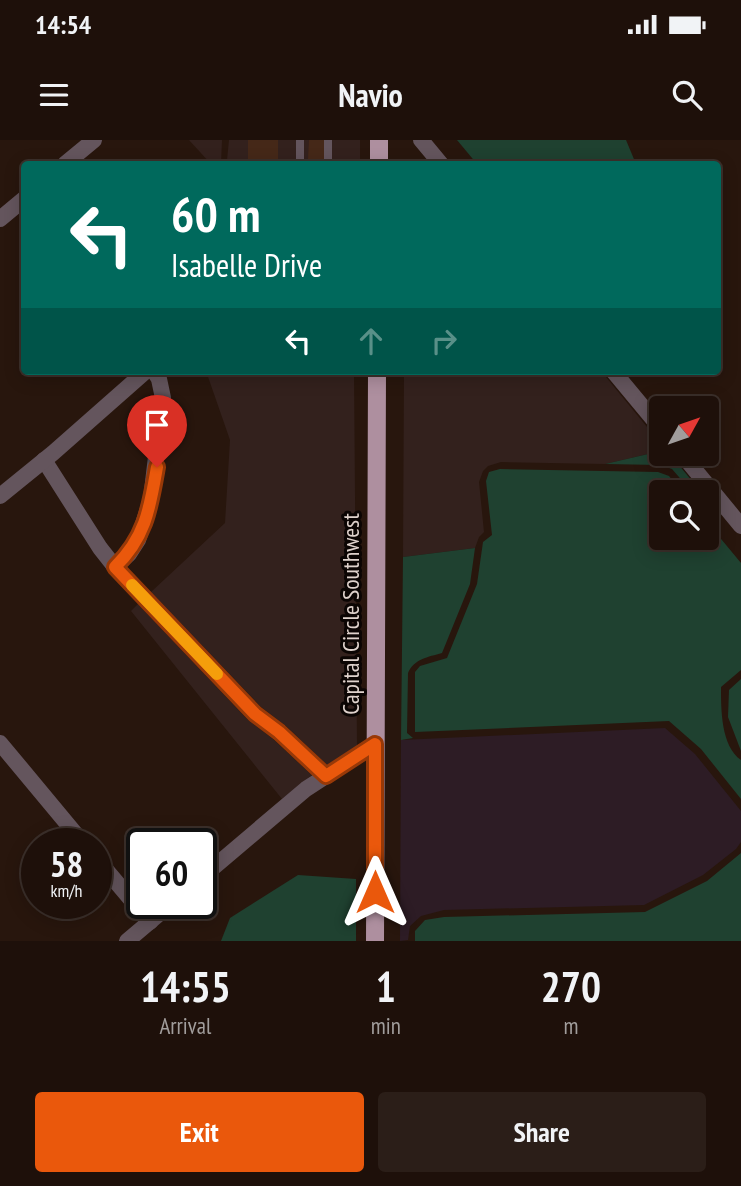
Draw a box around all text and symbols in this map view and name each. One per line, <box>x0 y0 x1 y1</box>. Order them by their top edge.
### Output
text: 14:54 <box>35 8 91 41</box>
text: Navio <box>338 74 403 116</box>
icon: menu <box>35 76 73 114</box>
icon: search <box>668 76 706 114</box>
text: 60 m <box>171 182 260 246</box>
icon: left <box>56 189 147 280</box>
text: Isabelle Drive <box>171 244 322 286</box>
icon: left <box>279 322 317 360</box>
icon: ahead <box>352 322 390 360</box>
icon: right <box>425 322 463 360</box>
pin <box>127 395 187 467</box>
north arrow <box>649 396 719 466</box>
map controls <box>649 396 719 550</box>
icon: arrive <box>138 406 176 444</box>
button: search <box>649 480 719 550</box>
street label: Capital Circle Southwest <box>335 513 366 715</box>
speed limit sign: 60 <box>126 828 217 919</box>
text: 58 <box>50 841 83 887</box>
position arrow <box>338 855 412 929</box>
text: km/h <box>51 879 82 902</box>
text: 14:55 <box>140 959 231 1014</box>
text: 1 <box>376 959 396 1014</box>
text: 270 <box>541 959 601 1014</box>
text: Arrival <box>159 1011 211 1040</box>
text: min <box>371 1011 401 1040</box>
text: m <box>563 1011 578 1040</box>
button: Exit <box>35 1092 364 1172</box>
button: Share <box>378 1092 706 1172</box>

